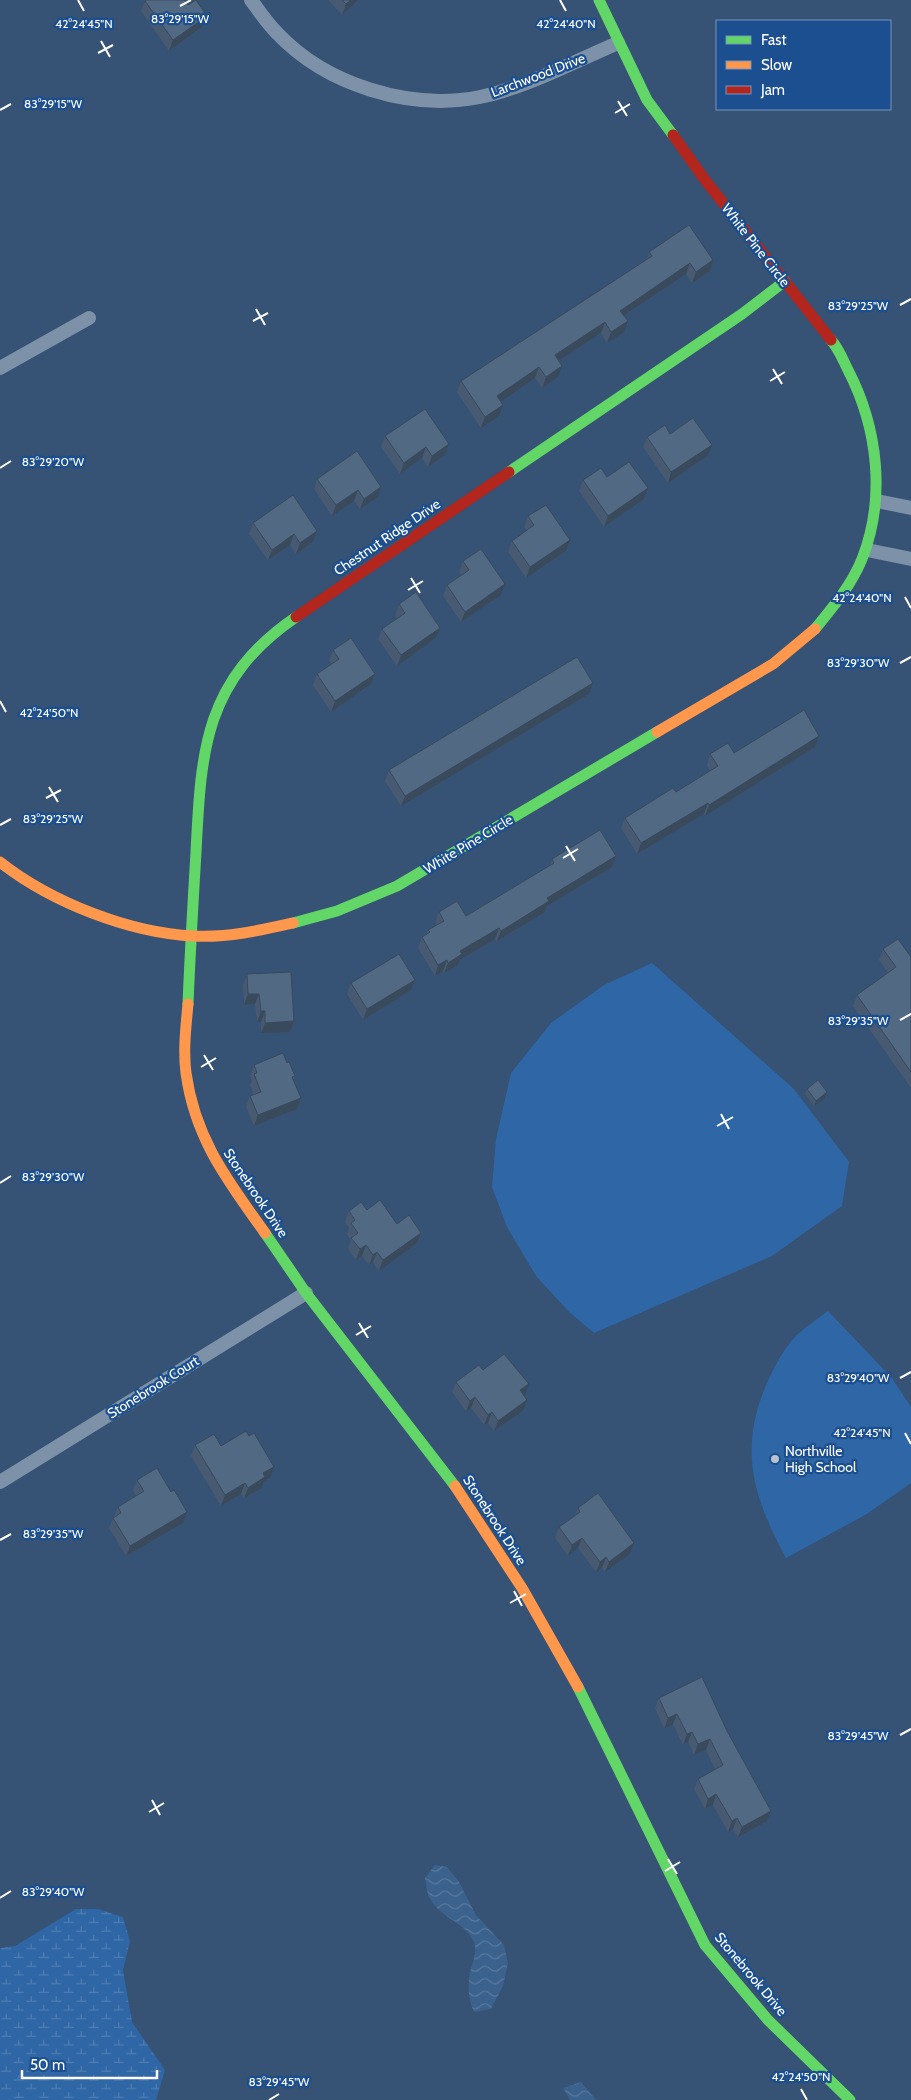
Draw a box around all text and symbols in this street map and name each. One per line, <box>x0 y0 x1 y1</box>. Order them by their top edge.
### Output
text: 83°29'15"W <box>151 11 210 26</box>
text: 42°24'45"N <box>55 16 113 31</box>
text: 42°24'40"N <box>536 16 596 31</box>
legend <box>716 20 891 110</box>
text: Fast <box>761 31 786 49</box>
street label: Larchwood Drive <box>488 49 588 101</box>
text: Slow <box>761 56 792 74</box>
text: Jam <box>760 81 785 99</box>
text: 83°29'15"W <box>24 96 83 111</box>
street label: White Pine Circle <box>718 200 794 290</box>
text: 83°29'25"W <box>828 298 889 313</box>
text: 83°29'20"W <box>22 454 85 469</box>
street label: Chestnut Ridge Drive <box>330 495 444 579</box>
text: 42°24'40"N <box>832 590 892 605</box>
text: 83°29'30"W <box>827 655 890 670</box>
text: 42°24'50"N <box>19 705 79 720</box>
street label: White Pine Circle <box>420 810 516 878</box>
text: 83°29'25"W <box>23 811 84 826</box>
text: 83°29'35"W <box>828 1013 889 1028</box>
street label: Stonebrook Drive <box>220 1145 292 1241</box>
text: 83°29'30"W <box>22 1169 85 1184</box>
street label: Stonebrook Court <box>104 1351 202 1422</box>
text: 83°29'40"W <box>827 1370 890 1385</box>
text: 42°24'45"N <box>833 1425 891 1440</box>
place label: Northville High School <box>785 1442 857 1476</box>
marker: Northville High School <box>769 1453 781 1465</box>
street label: Stonebrook Drive <box>459 1472 531 1568</box>
text: 83°29'35"W <box>23 1526 84 1541</box>
text: 83°29'45"W <box>828 1728 889 1743</box>
text: 83°29'40"W <box>22 1884 85 1899</box>
street label: Stonebrook Drive <box>711 1929 791 2019</box>
scale bar <box>22 2048 158 2080</box>
text: 50 m <box>30 2056 65 2074</box>
text: 42°24'50"N <box>771 2069 831 2084</box>
text: 83°29'45"W <box>249 2074 310 2089</box>

